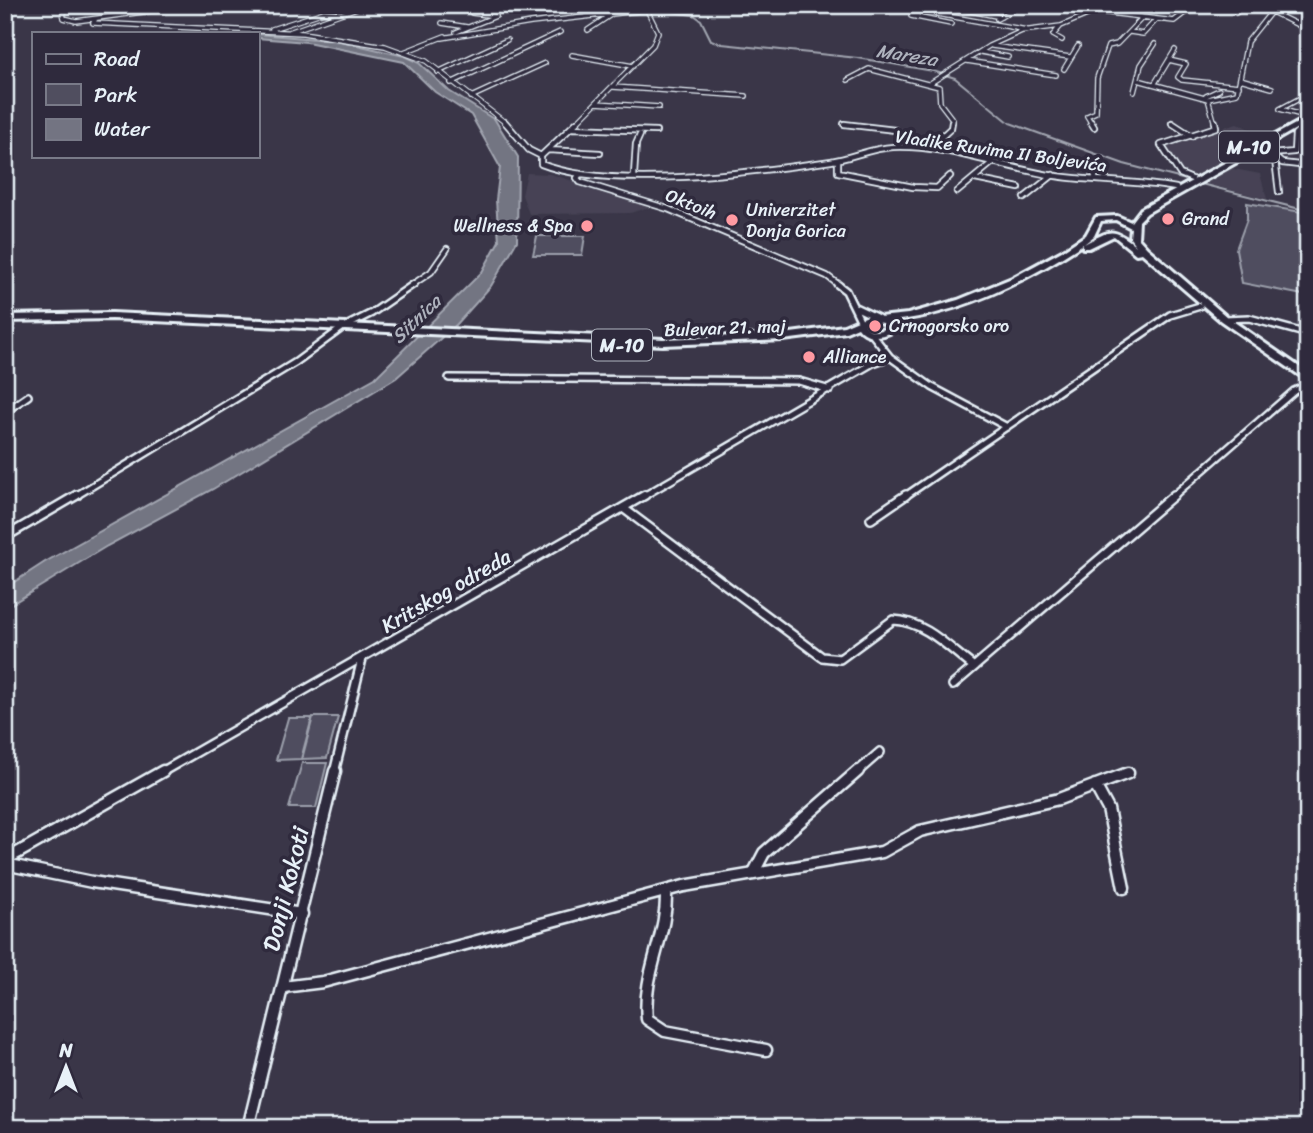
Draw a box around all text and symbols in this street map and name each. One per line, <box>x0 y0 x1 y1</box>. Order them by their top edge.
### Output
legend <box>32 32 259 158</box>
water label: Mareza <box>874 34 941 76</box>
text: Road <box>94 40 141 78</box>
text: Park <box>94 76 137 114</box>
text: Water <box>94 110 151 148</box>
street label: Vladike Ruvima II Boljevića <box>893 120 1109 182</box>
road number: M-10 <box>1219 132 1279 162</box>
street label: Oktoih <box>661 179 721 229</box>
place label: Univerzitet Donja Gorica <box>746 194 847 247</box>
place label: Grand <box>1182 203 1230 235</box>
place label: Wellness & Spa <box>453 210 573 242</box>
marker: Grand <box>1160 211 1176 227</box>
marker: Univerzitet Donja Gorica <box>724 212 740 228</box>
marker: Wellness & Spa <box>579 218 595 234</box>
water label: Sitnica <box>383 285 450 352</box>
street label: Bulevar 21. maj <box>664 310 787 346</box>
place label: Crnogorsko oro <box>889 310 1009 342</box>
marker: Crnogorsko oro <box>867 318 883 334</box>
road number: M-10 <box>592 330 652 360</box>
place label: Alliance <box>822 341 887 373</box>
marker: Alliance <box>801 349 817 365</box>
street label: Kritskog odreda <box>374 538 519 644</box>
street label: Donji Kokoti <box>250 821 322 956</box>
north arrow <box>32 1032 102 1102</box>
text: N <box>58 1034 73 1067</box>

